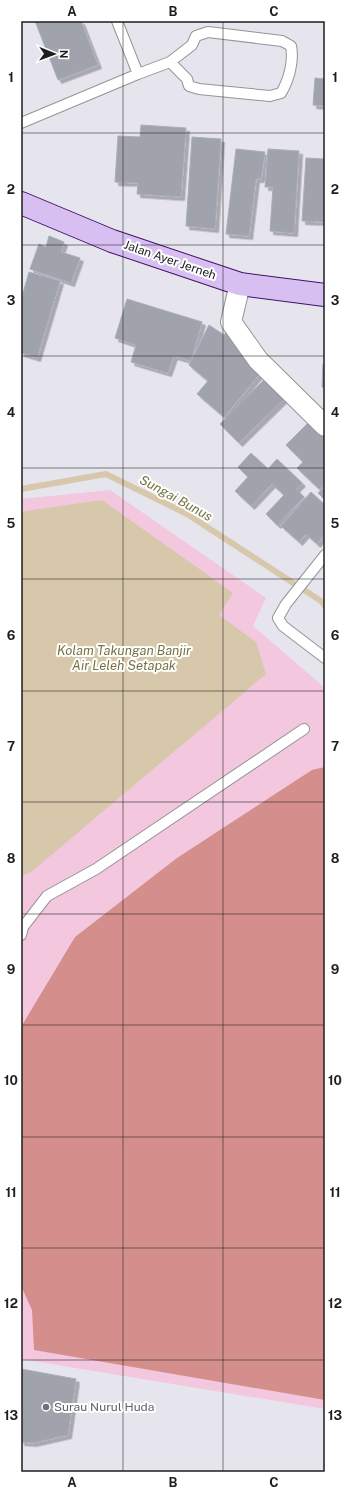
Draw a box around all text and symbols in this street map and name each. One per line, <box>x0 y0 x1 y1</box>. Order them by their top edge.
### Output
text: A <box>67 4 77 19</box>
text: B <box>169 4 178 19</box>
text: C <box>269 4 279 19</box>
north arrow <box>34 34 74 74</box>
text: N <box>58 50 70 59</box>
text: 1 <box>8 70 14 85</box>
text: 1 <box>332 70 338 85</box>
text: 2 <box>7 182 15 197</box>
text: 2 <box>331 182 339 197</box>
street label: Jalan Ayer Jerneh <box>122 238 218 282</box>
text: 3 <box>7 293 16 308</box>
text: 3 <box>331 293 340 308</box>
text: 4 <box>7 405 16 420</box>
text: 4 <box>331 405 340 420</box>
water label: Sungai Bunus <box>137 472 215 524</box>
text: 5 <box>7 516 16 531</box>
text: 5 <box>331 516 340 531</box>
text: 6 <box>7 628 16 643</box>
text: 6 <box>331 628 340 643</box>
water label: Kolam Takungan Banjir Air Leleh Setapak <box>57 643 191 673</box>
text: 7 <box>7 739 15 754</box>
text: 7 <box>331 739 339 754</box>
text: 8 <box>7 851 16 866</box>
text: 8 <box>331 851 340 866</box>
text: 9 <box>7 962 15 977</box>
text: 9 <box>331 962 339 977</box>
text: 10 <box>4 1073 18 1088</box>
text: 10 <box>328 1073 342 1088</box>
text: 11 <box>5 1185 17 1200</box>
text: 11 <box>329 1185 341 1200</box>
text: 12 <box>4 1296 18 1311</box>
text: 12 <box>328 1296 342 1311</box>
place label: Surau Nurul Huda <box>54 1400 154 1414</box>
marker: Surau Nurul Huda <box>41 1402 51 1412</box>
text: 13 <box>4 1408 18 1423</box>
text: 13 <box>328 1408 342 1423</box>
text: A <box>67 1475 77 1490</box>
text: B <box>169 1475 178 1490</box>
text: C <box>269 1475 279 1490</box>

